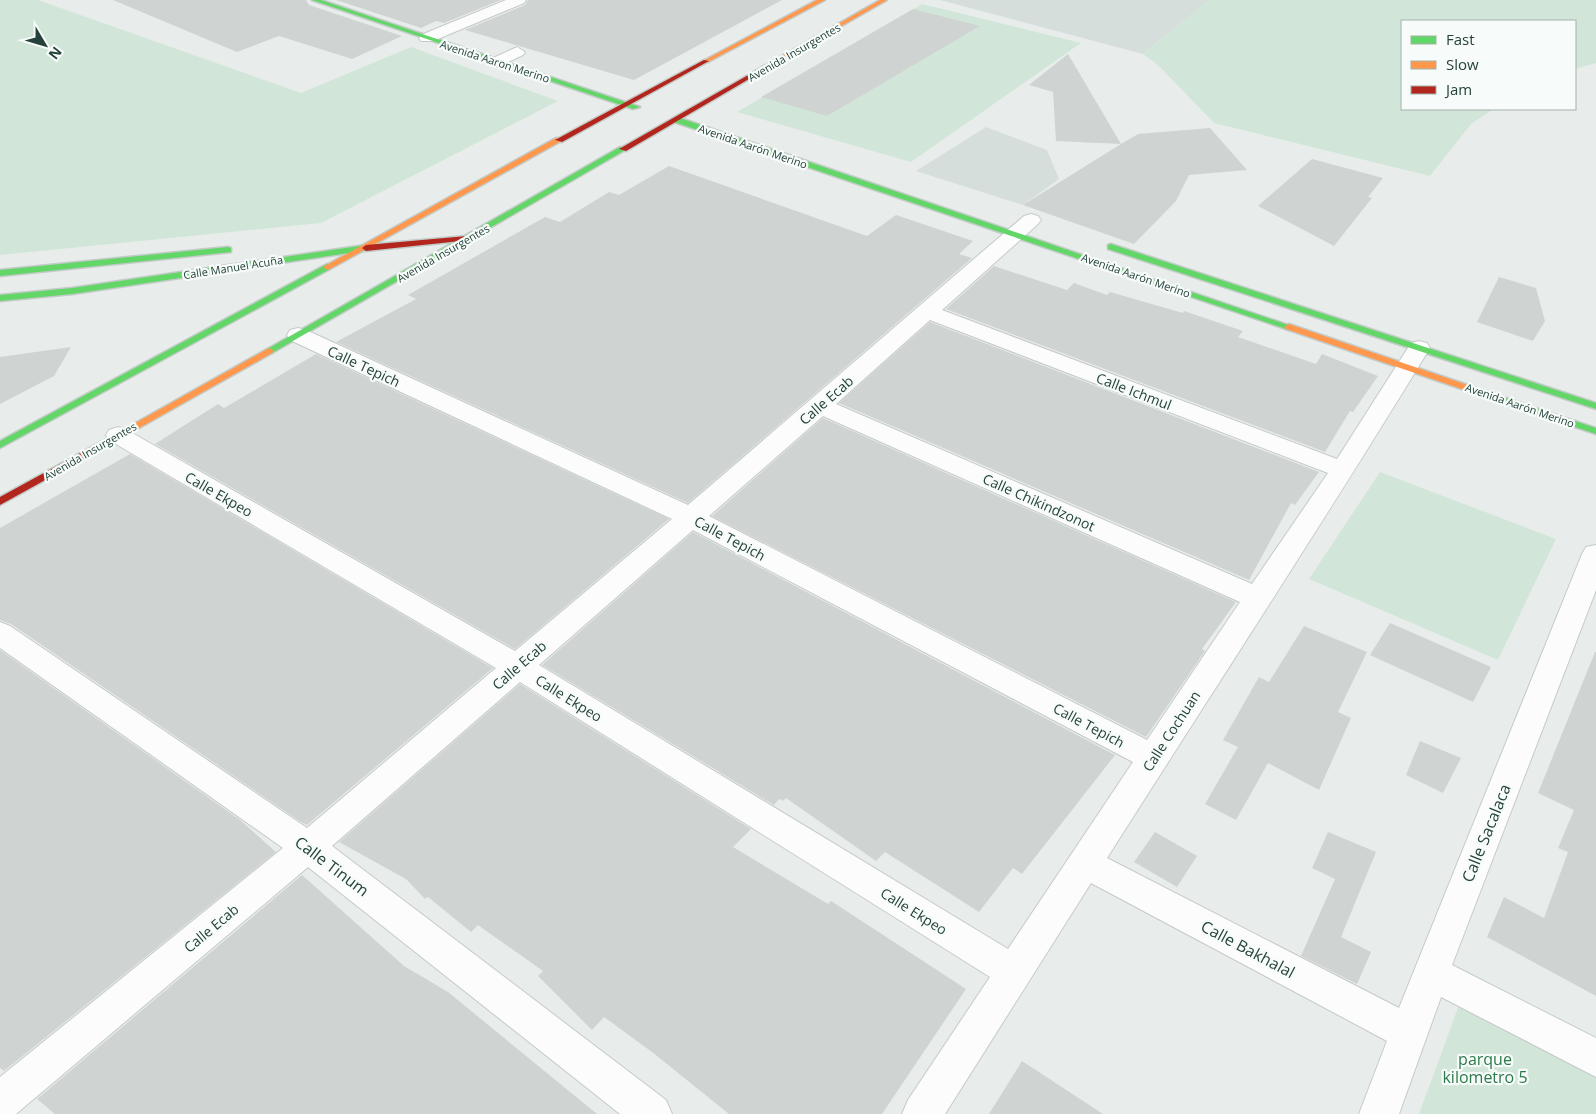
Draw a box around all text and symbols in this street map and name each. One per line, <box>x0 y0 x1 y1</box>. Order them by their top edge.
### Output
street label: Avenida Insurgentes <box>745 19 843 85</box>
north arrow <box>20 20 70 70</box>
legend <box>1401 20 1576 110</box>
text: Fast <box>1446 29 1475 49</box>
street label: Avenida Aaron Merino <box>438 36 552 86</box>
text: N <box>45 43 67 64</box>
text: Slow <box>1446 54 1479 74</box>
text: Jam <box>1444 79 1472 99</box>
street label: Avenida Aarón Merino <box>697 120 810 172</box>
street label: Avenida Insurgentes <box>394 220 492 286</box>
street label: Avenida Aarón Merino <box>1080 249 1193 301</box>
street label: Calle Manuel Acuña <box>182 252 284 282</box>
street label: Calle Tepich <box>325 341 403 391</box>
street label: Calle Ichmul <box>1094 368 1174 414</box>
street label: Calle Ecab <box>795 371 857 429</box>
street label: Avenida Aarón Merino <box>1464 379 1577 431</box>
street label: Avenida Insurgentes <box>41 418 139 484</box>
street label: Calle Ekpeo <box>182 467 256 521</box>
street label: Calle Chikindzonot <box>980 469 1098 535</box>
street label: Calle Tepich <box>691 511 769 565</box>
street label: Calle Ecab <box>488 636 550 694</box>
street label: Calle Ekpeo <box>532 670 606 726</box>
street label: Calle Cochuan <box>1138 687 1204 775</box>
street label: Calle Tepich <box>1050 698 1128 752</box>
street label: Calle Sacalaca <box>1456 781 1516 885</box>
street label: Calle Tinum <box>290 831 374 901</box>
street label: Calle Ekpeo <box>877 883 951 939</box>
street label: Calle Ecab <box>180 900 242 956</box>
street label: Calle Bakhalal <box>1197 915 1299 983</box>
park label: parque kilometro 5 <box>1442 1048 1528 1088</box>

